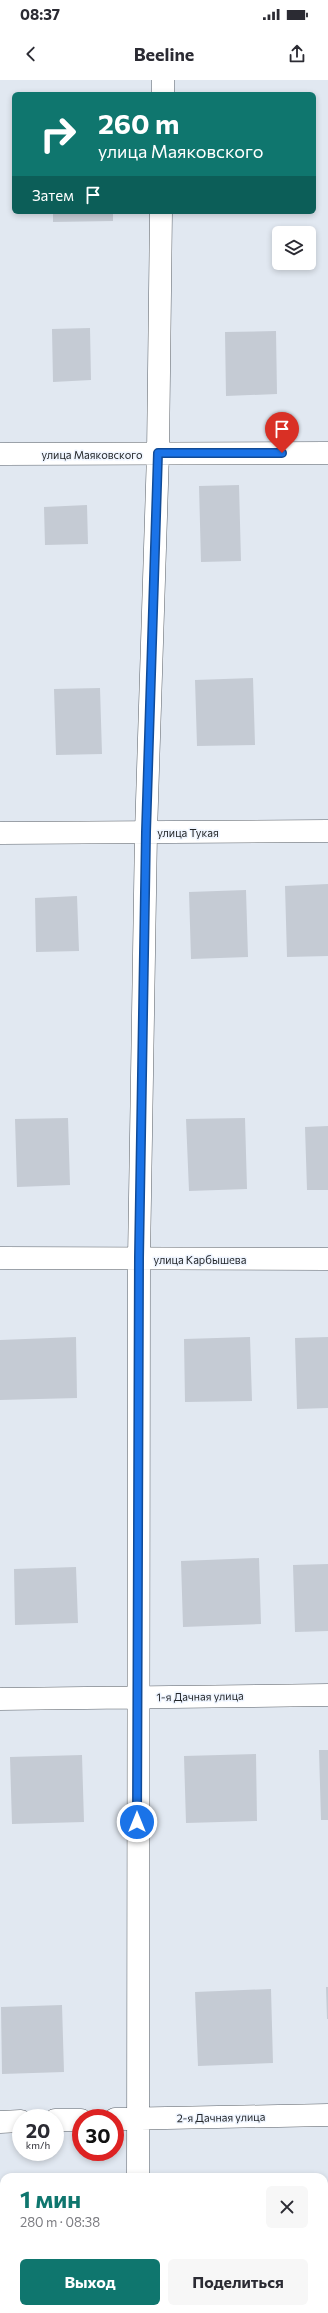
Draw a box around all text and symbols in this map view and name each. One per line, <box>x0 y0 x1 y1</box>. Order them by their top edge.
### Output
text: 08:37 <box>20 5 60 23</box>
icon: back <box>20 43 42 65</box>
text: Beeline <box>134 43 194 65</box>
icon: share <box>286 43 308 65</box>
text: 260 m <box>98 106 179 140</box>
icon: right <box>32 108 84 160</box>
text: улица Маяковского <box>98 140 263 162</box>
icon: arrive <box>82 184 104 206</box>
text: Затем <box>32 186 74 204</box>
map controls <box>272 226 316 270</box>
button: layers <box>272 226 316 270</box>
pin <box>265 412 299 453</box>
icon: arrive <box>271 418 293 440</box>
street label: улица Маяковского <box>41 448 143 461</box>
street label: улица Тукая <box>157 826 219 839</box>
street label: улица Карбышева <box>154 1253 246 1266</box>
street label: 1-я Дачная улица <box>156 1689 244 1703</box>
position arrow <box>116 1801 158 1843</box>
speed limit sign: 30 <box>72 2109 124 2161</box>
street label: 2-я Дачная улица <box>177 2110 265 2124</box>
text: 20 <box>26 2118 50 2142</box>
text: km/h <box>26 2139 50 2151</box>
text: 1 мин <box>20 2184 81 2213</box>
button: close <box>266 2186 308 2228</box>
text: 280 m · 08:38 <box>20 2214 100 2230</box>
button: Выход <box>20 2259 160 2305</box>
button: Поделиться <box>168 2259 308 2305</box>

